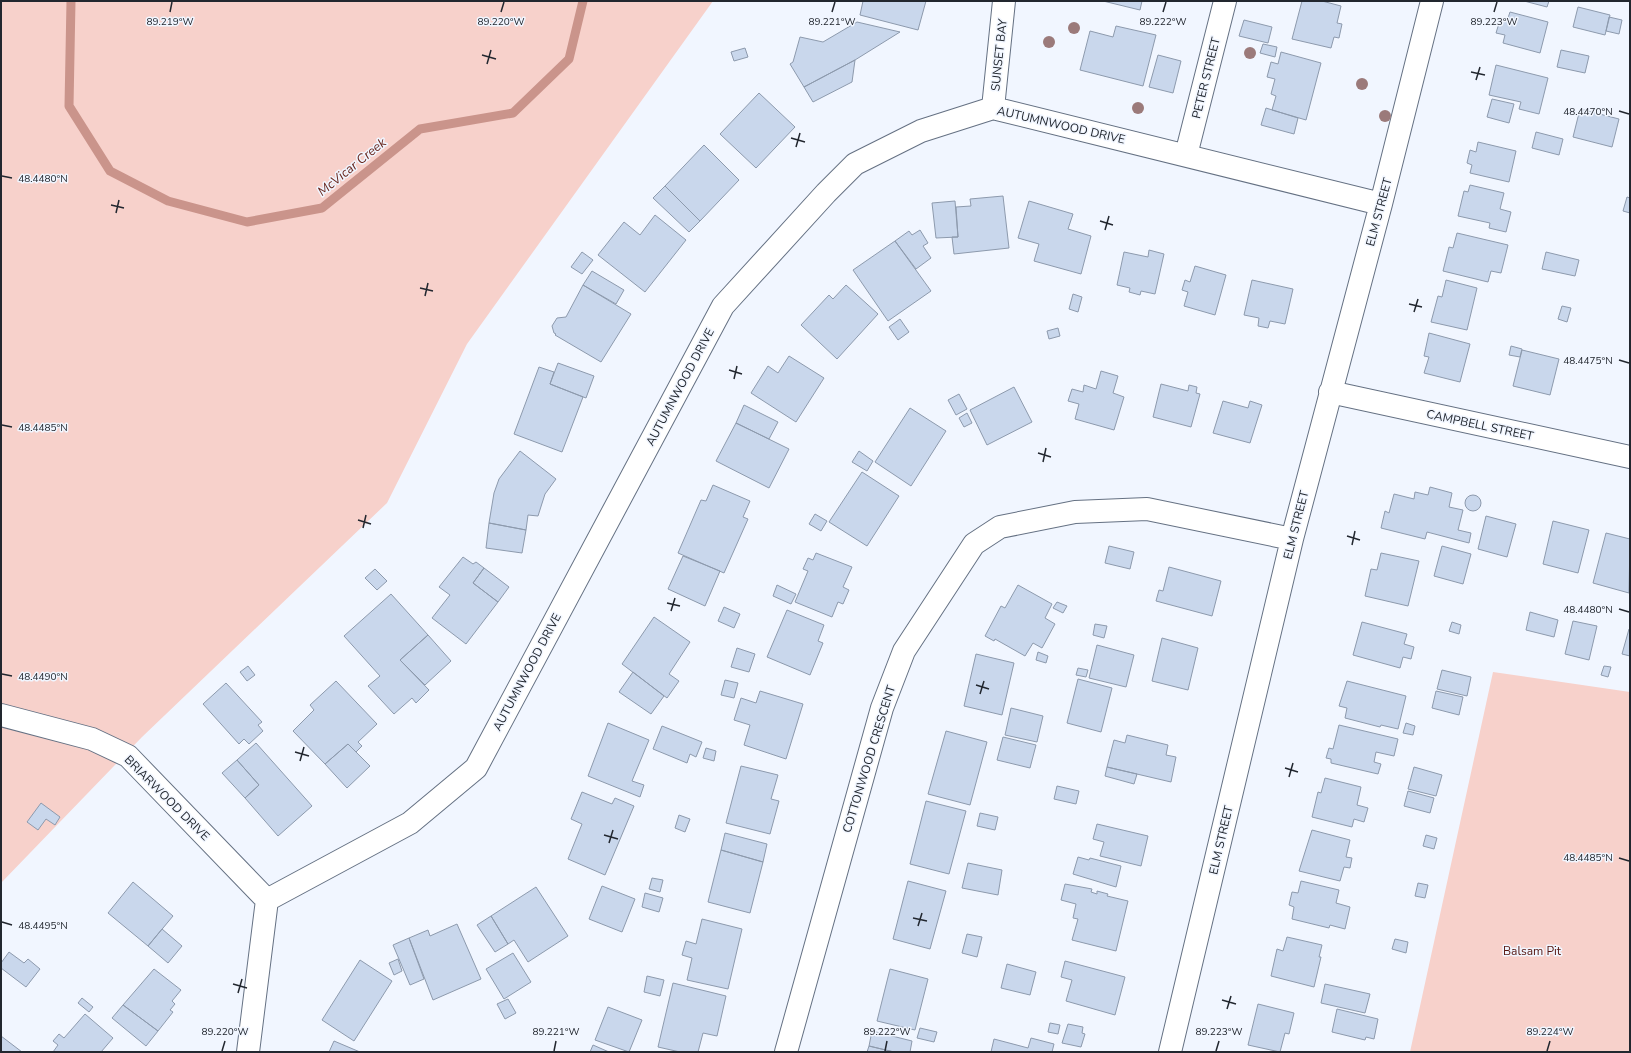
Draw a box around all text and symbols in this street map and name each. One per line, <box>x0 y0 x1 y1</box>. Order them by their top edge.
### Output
text: 89.219°W <box>146 15 194 29</box>
text: 89.220°W <box>477 15 525 29</box>
text: 89.221°W <box>808 15 856 29</box>
text: 89.222°W <box>1139 15 1187 29</box>
text: 89.223°W <box>1470 15 1518 29</box>
street label: SUNSET BAY <box>987 17 1011 92</box>
street label: PETER STREET <box>1188 35 1224 120</box>
street label: AUTUMNWOOD DRIVE <box>995 102 1127 148</box>
text: 48.4470°N <box>1563 105 1613 119</box>
water label: McVicar Creek <box>314 133 391 200</box>
text: 48.4480°N <box>18 172 68 186</box>
street label: ELM STREET <box>1362 175 1396 248</box>
street label: AUTUMNWOOD DRIVE <box>642 325 718 449</box>
text: 48.4475°N <box>1563 354 1613 368</box>
street label: CAMPBELL STREET <box>1425 406 1536 444</box>
text: 48.4485°N <box>18 421 68 435</box>
street label: ELM STREET <box>1280 488 1312 561</box>
text: 48.4480°N <box>1563 603 1613 617</box>
street label: AUTUMNWOOD DRIVE <box>489 610 565 734</box>
text: 48.4490°N <box>18 670 68 684</box>
street label: COTTONWOOD CRESCENT <box>839 682 899 835</box>
street label: BRIARWOOD DRIVE <box>121 752 213 844</box>
street label: ELM STREET <box>1205 803 1237 876</box>
text: 48.4485°N <box>1563 851 1613 865</box>
text: 48.4495°N <box>18 919 68 933</box>
park label: Balsam Pit <box>1503 943 1562 959</box>
text: 89.220°W <box>201 1025 249 1039</box>
text: 89.221°W <box>532 1025 580 1039</box>
text: 89.222°W <box>863 1025 911 1039</box>
text: 89.223°W <box>1195 1025 1243 1039</box>
text: 89.224°W <box>1526 1025 1574 1039</box>

